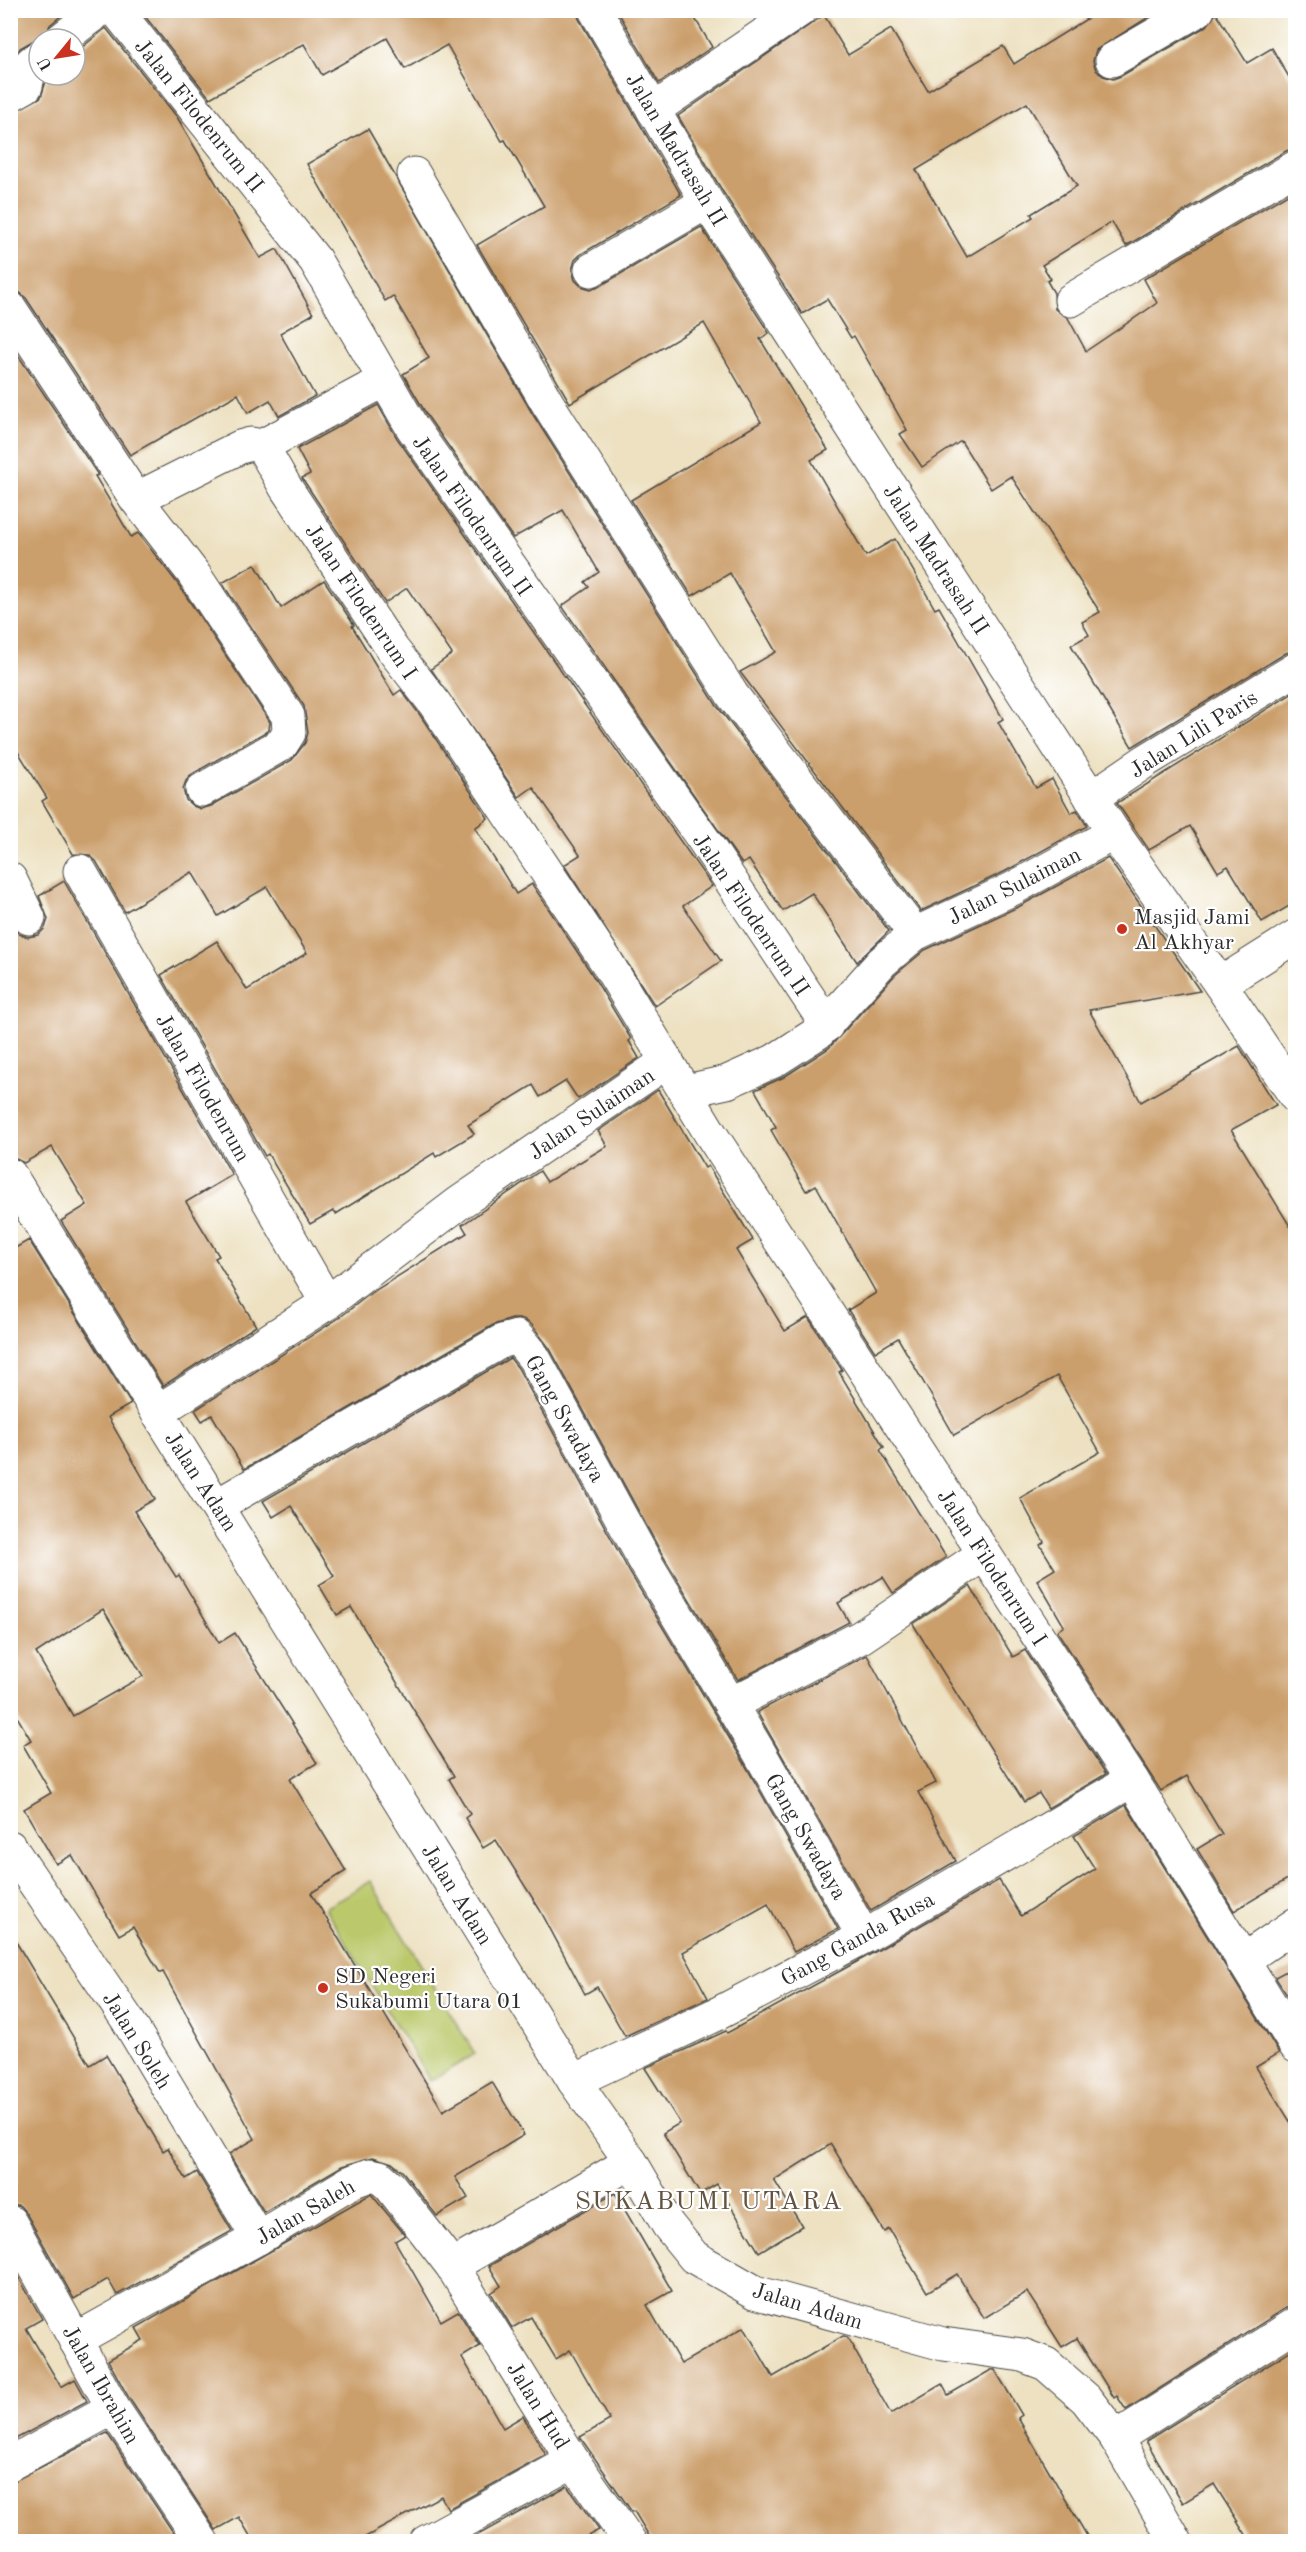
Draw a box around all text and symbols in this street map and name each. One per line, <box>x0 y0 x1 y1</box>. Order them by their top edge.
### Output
north arrow <box>27 27 87 87</box>
street label: Jalan Filodenrum II <box>130 35 267 197</box>
text: U <box>35 54 56 73</box>
street label: Jalan Madrasah II <box>621 70 730 230</box>
street label: Jalan Filodenrum II <box>408 432 535 600</box>
street label: Jalan Madrasah II <box>879 481 992 639</box>
street label: Jalan Filodenrum I <box>300 521 420 684</box>
street label: Jalan Lili Paris <box>1126 687 1262 783</box>
street label: Jalan Filodenrum II <box>688 830 813 1000</box>
street label: Jalan Sulaiman <box>945 844 1085 930</box>
place label: Masjid Jami Al Akhyar <box>1134 907 1250 954</box>
marker: Masjid Jami Al Akhyar <box>1115 922 1129 936</box>
street label: Jalan Filodenrum <box>151 1010 254 1166</box>
street label: Jalan Sulaiman <box>525 1065 659 1165</box>
street label: Gang Swadaya <box>520 1352 608 1486</box>
street label: Jalan Adam <box>160 1428 241 1536</box>
street label: Jalan Filodenrum I <box>933 1486 1050 1650</box>
street label: Gang Swadaya <box>760 1770 850 1904</box>
street label: Jalan Adam <box>417 1841 496 1949</box>
street label: Gang Ganda Rusa <box>778 1888 938 1991</box>
place label: SD Negeri Sukabumi Utara 01 <box>335 1966 523 2013</box>
marker: SD Negeri Sukabumi Utara 01 <box>316 1981 330 1995</box>
street label: Jalan Soleh <box>98 1989 175 2094</box>
street label: Jalan Saleh <box>253 2176 359 2250</box>
district label: SUKABUMI UTARA <box>575 2189 843 2215</box>
street label: Jalan Adam <box>750 2280 865 2334</box>
street label: Jalan Ibrahim <box>58 2322 143 2448</box>
street label: Jalan Hud <box>502 2359 573 2454</box>

